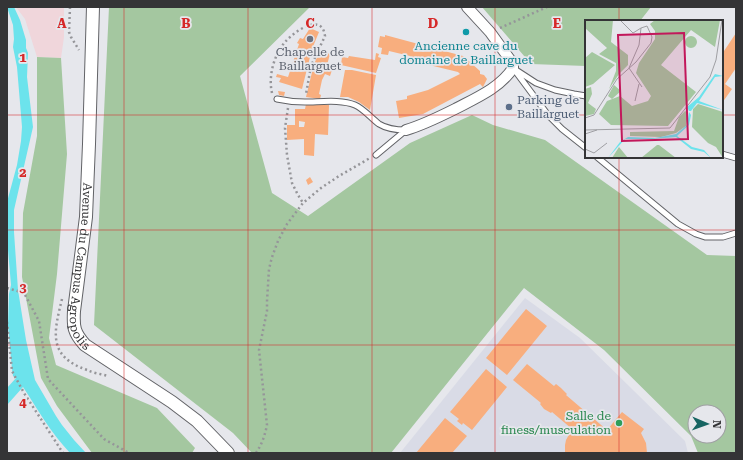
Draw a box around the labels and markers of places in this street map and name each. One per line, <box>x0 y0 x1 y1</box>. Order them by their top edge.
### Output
marker: Ancienne cave du domaine de Baillarguet <box>461 27 471 37</box>
marker: Chapelle de Baillarguet <box>305 34 315 44</box>
place label: Ancienne cave du domaine de Baillarguet <box>399 39 533 67</box>
place label: Chapelle de Baillarguet <box>276 45 345 73</box>
place label: Parking de Baillarguet <box>517 93 580 121</box>
marker: Parking de Baillarguet <box>504 102 514 112</box>
place label: Salle de finess/musculation <box>501 409 611 437</box>
marker: Salle de finess/musculation <box>614 418 624 428</box>

